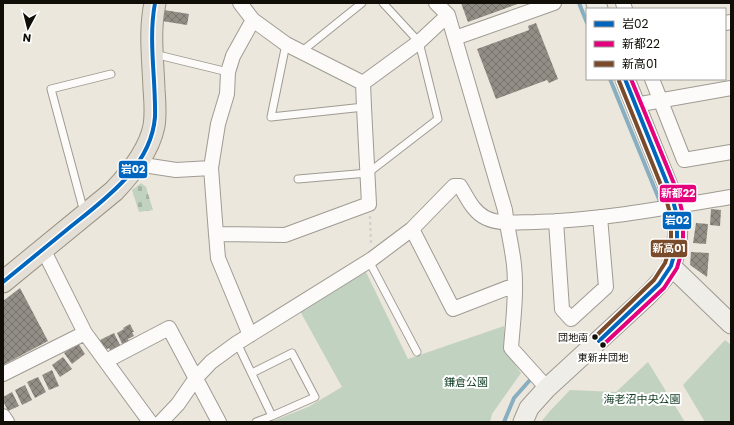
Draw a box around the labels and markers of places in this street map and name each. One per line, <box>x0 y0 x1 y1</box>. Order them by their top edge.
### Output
place label: 団地南 <box>558 330 588 345</box>
marker: 団地南 <box>590 332 600 342</box>
marker: 東新井団地 <box>598 340 608 350</box>
place label: 東新井団地 <box>578 350 629 365</box>

